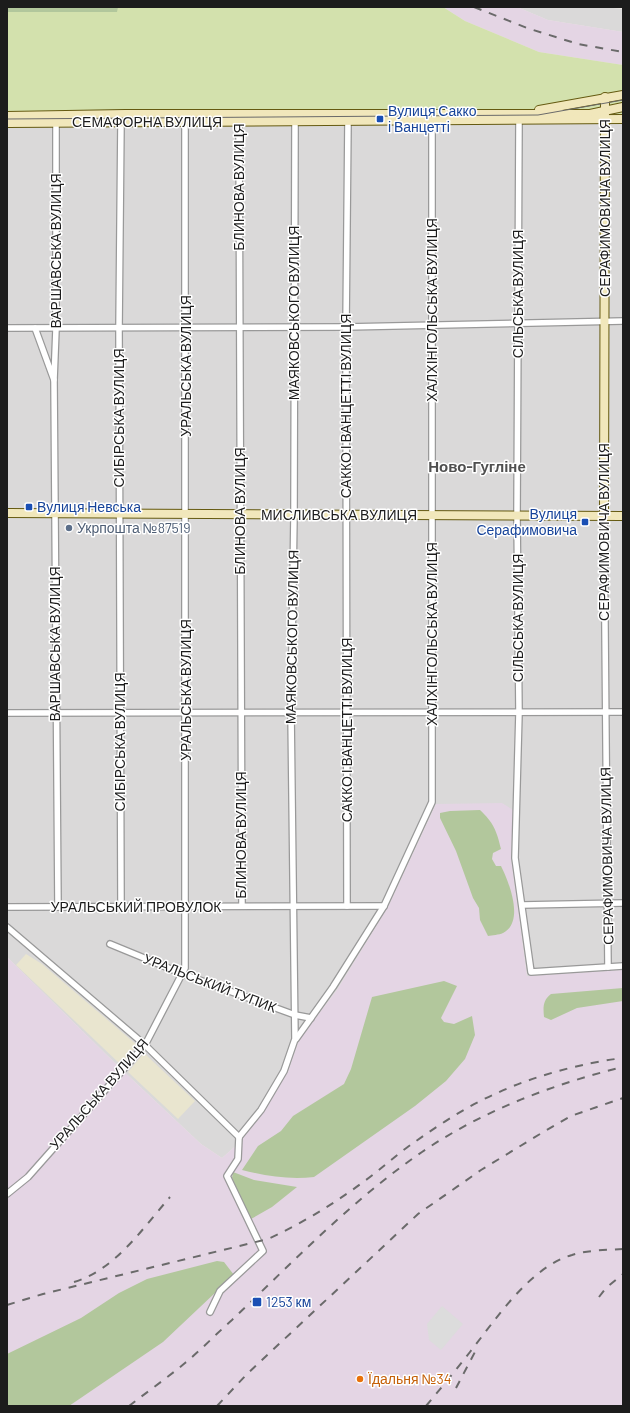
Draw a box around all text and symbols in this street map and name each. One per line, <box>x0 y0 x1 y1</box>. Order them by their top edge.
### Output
place label: Вулиця Сакко і Ванцетті <box>388 102 477 135</box>
street label: СЕМАФОРНА ВУЛИЦЯ <box>72 113 222 130</box>
marker: Вулиця Сакко і Ванцетті <box>375 114 385 124</box>
street label: СЕРАФИМОВИЧА ВУЛИЦЯ <box>596 119 613 297</box>
street label: БЛИНОВА ВУЛИЦЯ <box>230 123 247 251</box>
street label: ВАРШАВСЬКА ВУЛИЦЯ <box>47 173 64 329</box>
street label: ХАЛХІНГОЛЬСЬКА ВУЛИЦЯ <box>423 218 440 402</box>
street label: МАЯКОВСЬКОГО ВУЛИЦЯ <box>285 226 302 400</box>
street label: СІЛЬСЬКА ВУЛИЦЯ <box>509 230 526 358</box>
street label: УРАЛЬСЬКА ВУЛИЦЯ <box>177 295 194 437</box>
street label: САККО І ВАНЦЕТТІ ВУЛИЦЯ <box>337 314 354 498</box>
street label: СИБІРСЬКА ВУЛИЦЯ <box>110 348 127 488</box>
street label: СЕРАФИМОВИЧА ВУЛИЦЯ <box>595 443 612 621</box>
street label: БЛИНОВА ВУЛИЦЯ <box>231 447 248 575</box>
district label: Ново-Гугліне <box>428 457 526 475</box>
place label: Вулиця Невська <box>37 498 141 515</box>
marker: Вулиця Невська <box>24 502 34 512</box>
place label: Вулиця Серафимовича <box>476 505 577 538</box>
street label: МИСЛИВСЬКА ВУЛИЦЯ <box>261 506 417 523</box>
marker: Вулиця Серафимовича <box>580 517 590 527</box>
place label: Укрпошта №87519 <box>77 519 191 536</box>
marker: Укрпошта №87519 <box>64 523 74 533</box>
street label: ХАЛХІНГОЛЬСЬКА ВУЛИЦЯ <box>423 542 440 726</box>
street label: МАЯКОВСЬКОГО ВУЛИЦЯ <box>281 550 302 724</box>
street label: СІЛЬСЬКА ВУЛИЦЯ <box>509 554 526 682</box>
street label: ВАРШАВСЬКА ВУЛИЦЯ <box>46 566 63 722</box>
street label: УРАЛЬСЬКА ВУЛИЦЯ <box>177 619 194 761</box>
street label: САККО І ВАНЦЕТТІ ВУЛИЦЯ <box>338 638 355 822</box>
street label: СИБІРСЬКА ВУЛИЦЯ <box>111 672 128 812</box>
street label: СЕРАФИМОВИЧА ВУЛИЦЯ <box>596 767 617 945</box>
street label: БЛИНОВА ВУЛИЦЯ <box>232 771 249 899</box>
street label: УРАЛЬСЬКИЙ ПРОВУЛОК <box>51 898 222 915</box>
street label: УРАЛЬСЬКИЙ ТУПИК <box>141 949 280 1016</box>
street label: УРАЛЬСЬКА ВУЛИЦЯ <box>46 1035 151 1153</box>
place label: 1253 км <box>266 1293 311 1310</box>
marker: 1253 км <box>251 1296 263 1308</box>
place label: Їдальня №34 <box>368 1370 451 1387</box>
marker: Їдальня №34 <box>355 1374 365 1384</box>

